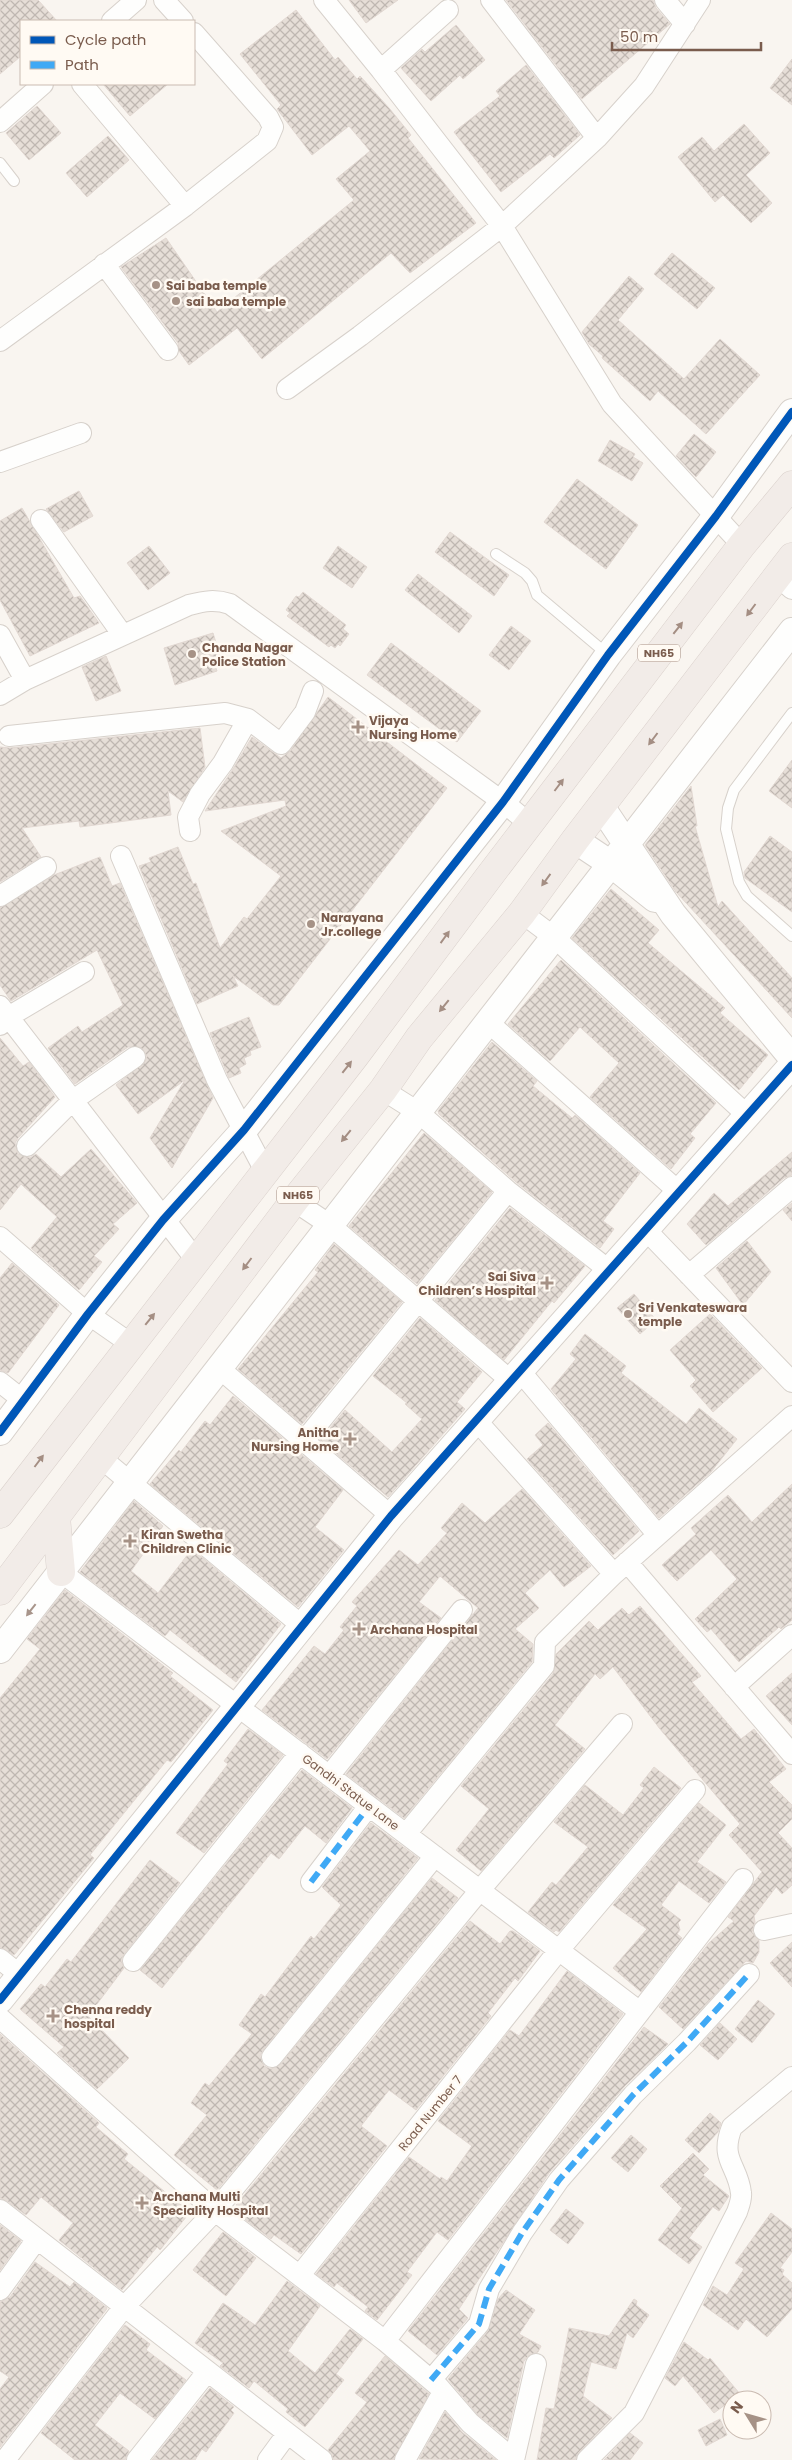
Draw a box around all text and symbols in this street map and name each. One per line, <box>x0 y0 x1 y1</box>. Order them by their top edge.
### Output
legend <box>20 20 195 85</box>
scale bar <box>612 20 761 52</box>
text: 50 m <box>620 26 658 47</box>
text: Cycle path <box>65 29 146 50</box>
text: Path <box>65 54 99 75</box>
place label: Sai baba temple <box>166 277 267 294</box>
marker: Sai baba temple <box>150 279 162 291</box>
place label: sai baba temple <box>186 293 287 310</box>
marker: sai baba temple <box>170 295 182 307</box>
one-way arrow <box>746 603 757 616</box>
one-way arrow <box>673 622 684 635</box>
place label: Chanda Nagar Police Station <box>202 639 293 670</box>
road number: NH65 <box>638 644 680 661</box>
marker: Chanda Nagar Police Station <box>186 648 198 660</box>
place label: Vijaya Nursing Home <box>369 712 457 743</box>
marker: Vijaya Nursing Home <box>351 720 365 734</box>
one-way arrow <box>647 732 658 745</box>
one-way arrow <box>554 778 564 792</box>
one-way arrow <box>541 873 551 887</box>
place label: Narayana Jr.college <box>321 909 383 940</box>
marker: Narayana Jr.college <box>305 918 317 930</box>
one-way arrow <box>439 931 450 944</box>
one-way arrow <box>439 1000 450 1013</box>
one-way arrow <box>342 1061 353 1074</box>
one-way arrow <box>341 1129 352 1142</box>
road number: NH65 <box>277 1186 319 1204</box>
one-way arrow <box>242 1257 252 1271</box>
place label: Sai Siva Children’s Hospital <box>419 1268 536 1299</box>
marker: Sai Siva Children’s Hospital <box>540 1276 554 1290</box>
place label: Sri Venkateswara temple <box>638 1299 747 1330</box>
marker: Sri Venkateswara temple <box>622 1308 634 1320</box>
one-way arrow <box>145 1313 156 1326</box>
place label: Anitha Nursing Home <box>251 1424 340 1455</box>
marker: Anitha Nursing Home <box>343 1432 357 1446</box>
one-way arrow <box>34 1455 45 1468</box>
place label: Kiran Swetha Children Clinic <box>141 1526 232 1557</box>
marker: Kiran Swetha Children Clinic <box>123 1534 137 1548</box>
one-way arrow <box>26 1604 36 1617</box>
place label: Archana Hospital <box>370 1621 478 1638</box>
marker: Archana Hospital <box>352 1622 366 1636</box>
street label: Gandhi Statue Lane <box>299 1750 403 1834</box>
place label: Chenna reddy hospital <box>64 2001 152 2032</box>
marker: Chenna reddy hospital <box>46 2009 60 2023</box>
street label: Road Number 7 <box>394 2071 466 2154</box>
place label: Archana Multi Speciality Hospital <box>153 2188 268 2219</box>
marker: Archana Multi Speciality Hospital <box>135 2196 149 2210</box>
north arrow <box>722 2390 772 2440</box>
text: N <box>725 2397 748 2417</box>

